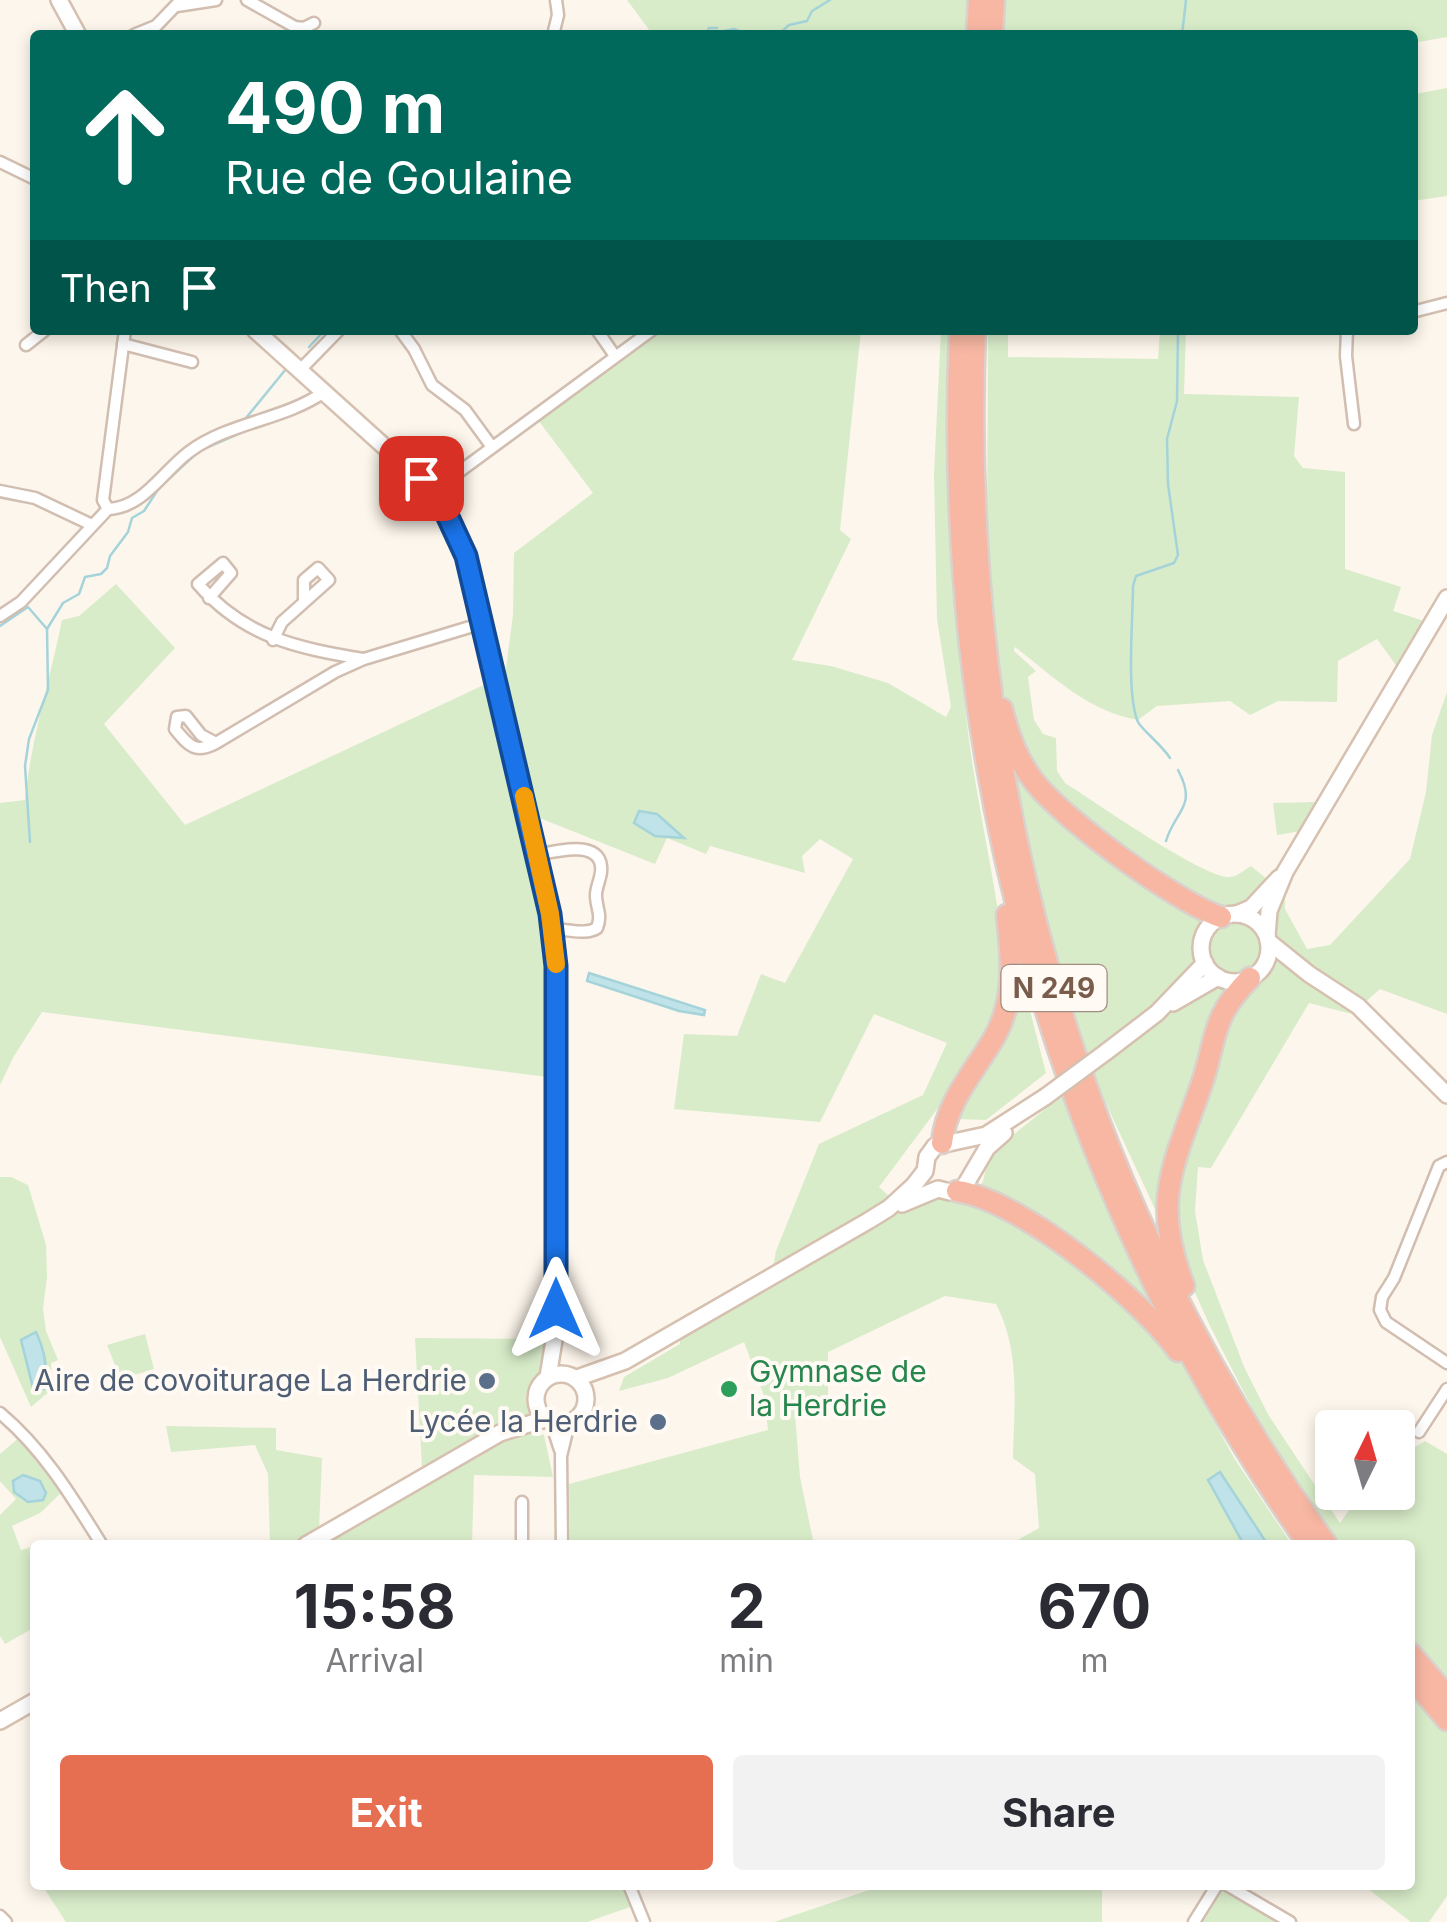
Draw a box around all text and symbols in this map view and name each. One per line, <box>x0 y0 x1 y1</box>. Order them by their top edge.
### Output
text: 490 m <box>225 65 445 150</box>
icon: ahead <box>60 70 190 200</box>
text: Rue de Goulaine <box>225 150 573 205</box>
icon: arrive <box>172 260 227 315</box>
text: Then <box>60 265 152 311</box>
pin <box>379 436 464 521</box>
icon: arrive <box>394 451 449 506</box>
road number: N 249 <box>1002 965 1106 1011</box>
position arrow <box>504 1257 608 1361</box>
place label: Gymnase de la Herdrie <box>749 1353 927 1423</box>
place label: Aire de covoiturage La Herdrie <box>34 1362 467 1398</box>
marker: Aire de covoiturage La Herdrie <box>476 1370 498 1392</box>
marker: Gymnase de la Herdrie <box>718 1378 740 1400</box>
place label: Lycée la Herdrie <box>408 1403 638 1439</box>
north arrow <box>1315 1410 1415 1510</box>
map controls <box>1315 1410 1415 1510</box>
marker: Lycée la Herdrie <box>647 1411 669 1433</box>
text: 15:58 <box>294 1570 455 1642</box>
text: 2 <box>728 1570 766 1642</box>
text: 670 <box>1038 1570 1151 1642</box>
text: Arrival <box>325 1641 424 1680</box>
text: min <box>719 1641 774 1680</box>
text: m <box>1080 1641 1109 1680</box>
button: Exit <box>60 1755 713 1870</box>
button: Share <box>733 1755 1385 1870</box>

